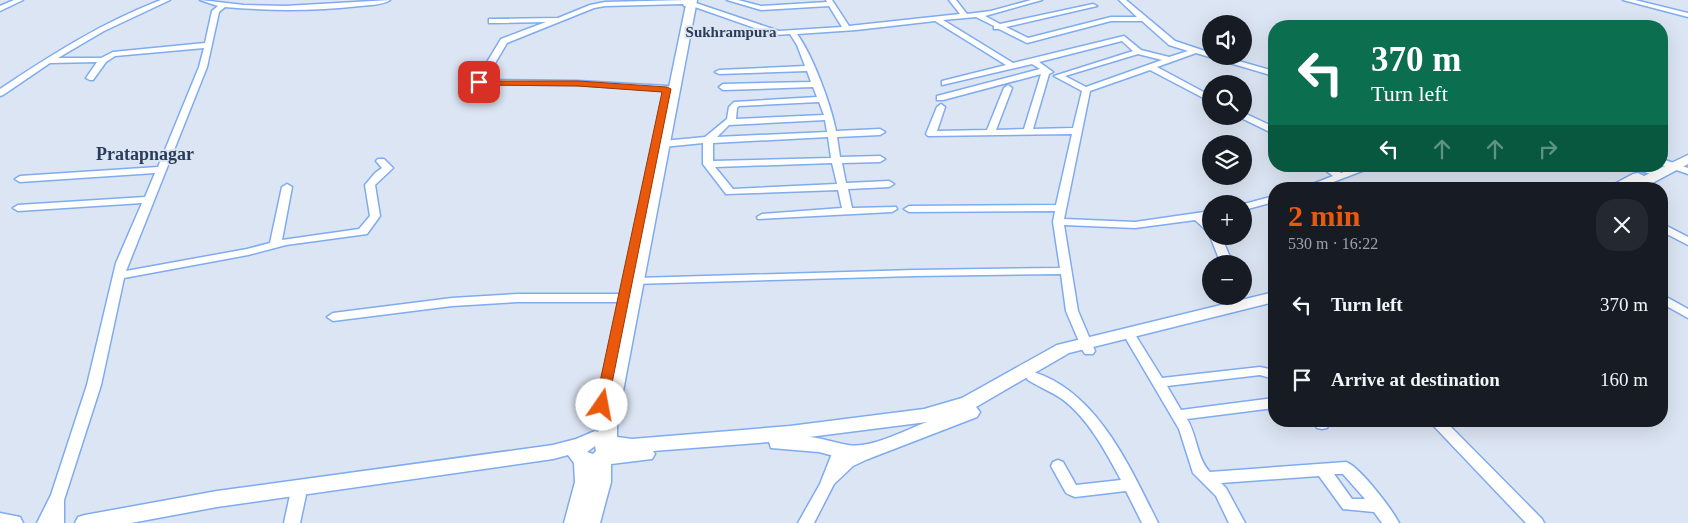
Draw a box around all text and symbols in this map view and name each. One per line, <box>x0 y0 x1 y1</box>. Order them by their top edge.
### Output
map controls <box>1202 15 1252 305</box>
button: sound <box>1202 15 1252 65</box>
district label: Sukhrampura <box>686 24 777 40</box>
icon: left <box>1288 40 1353 105</box>
text: 370 m <box>1371 40 1461 79</box>
pin <box>458 61 500 103</box>
icon: arrive <box>465 68 493 96</box>
button: search <box>1202 75 1252 125</box>
text: Turn left <box>1371 81 1448 106</box>
button: layers <box>1202 135 1252 185</box>
icon: left <box>1375 135 1403 163</box>
icon: ahead <box>1428 135 1456 163</box>
icon: ahead <box>1481 135 1509 163</box>
icon: right <box>1534 135 1562 163</box>
district label: Pratapnagar <box>96 144 194 164</box>
button: + <box>1202 195 1252 245</box>
text: 2 min <box>1288 199 1361 232</box>
button: close <box>1596 199 1648 251</box>
text: 530 m · 16:22 <box>1288 235 1378 252</box>
button: − <box>1202 255 1252 305</box>
icon: left <box>1288 291 1316 319</box>
text: Turn left <box>1331 294 1403 315</box>
text: 370 m <box>1600 294 1648 315</box>
icon: arrive <box>1288 366 1316 394</box>
text: Arrive at destination <box>1331 369 1500 390</box>
text: 160 m <box>1600 369 1648 390</box>
position arrow <box>575 378 627 430</box>

